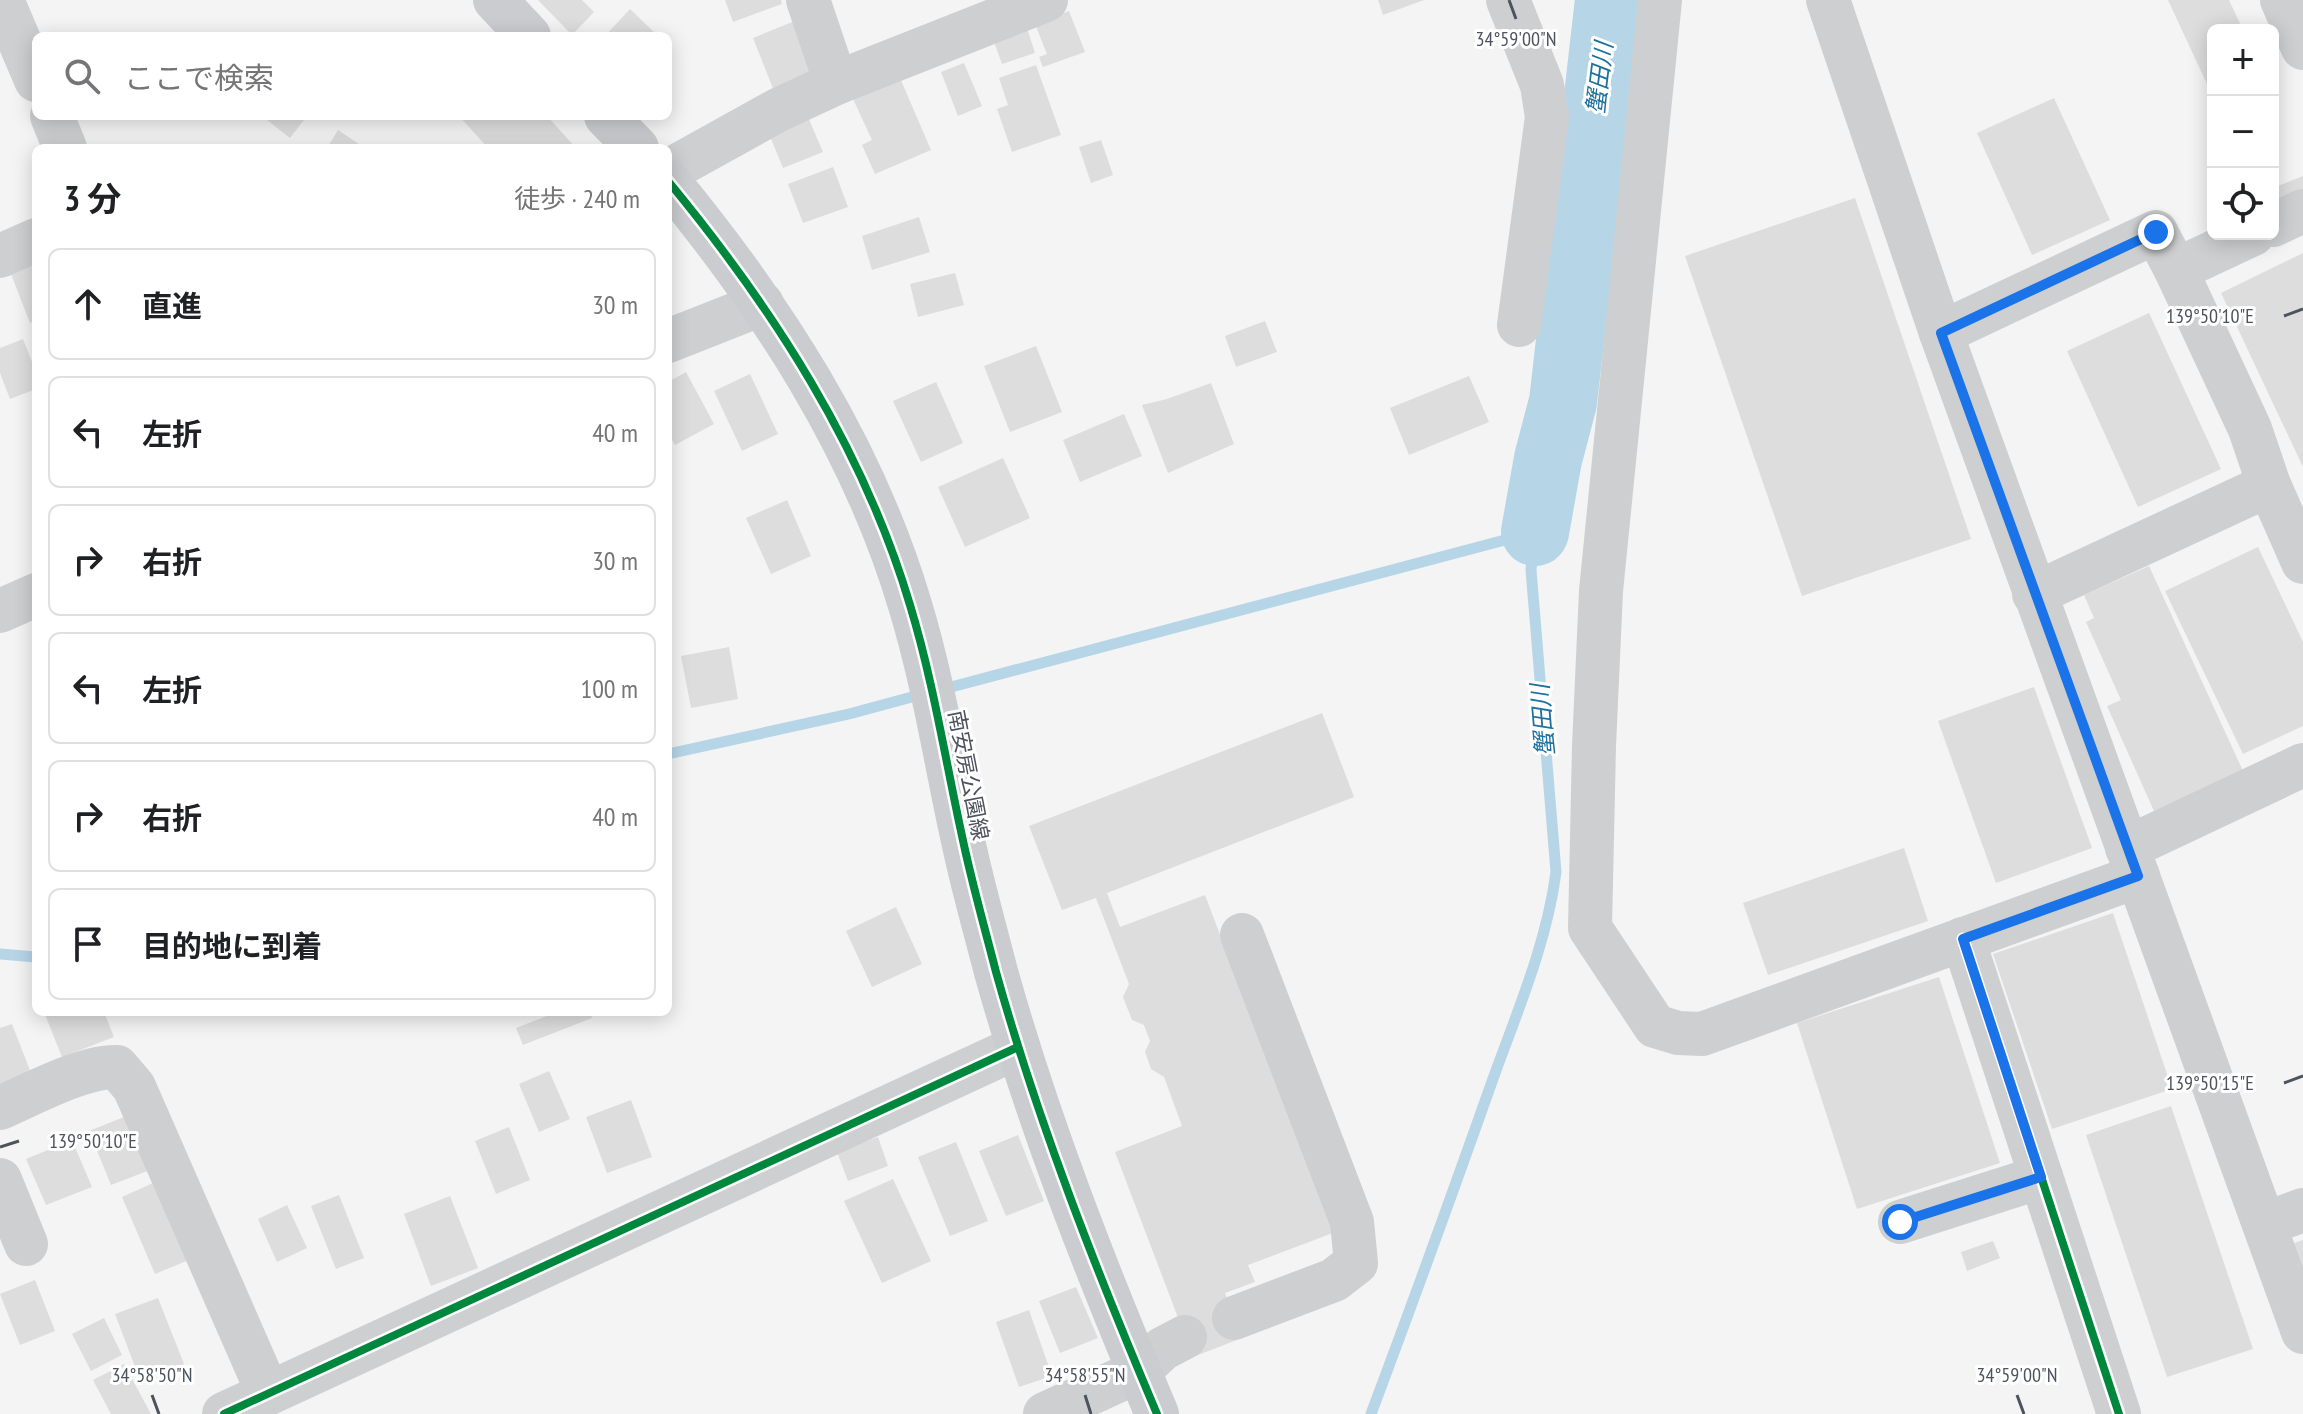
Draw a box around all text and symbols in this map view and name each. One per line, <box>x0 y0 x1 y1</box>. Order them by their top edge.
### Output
map controls <box>2207 24 2279 240</box>
button: + <box>2207 24 2279 96</box>
text: 34°59'00"N <box>1476 26 1556 52</box>
search box <box>32 32 672 120</box>
water label: 蟹田川 <box>1580 37 1620 116</box>
icon: search <box>60 54 104 98</box>
text: ここで検索 <box>124 58 274 97</box>
button: − <box>2207 96 2279 168</box>
button: locate <box>2207 168 2279 240</box>
text: 3 分 <box>64 176 121 220</box>
text: 徒歩 · 240 m <box>514 182 640 215</box>
route end <box>2138 214 2174 250</box>
icon: ahead <box>66 282 110 326</box>
text: 直進 <box>142 286 202 325</box>
text: 30 m <box>592 288 638 321</box>
text: 139°50'10"E <box>2166 303 2254 329</box>
icon: left <box>66 410 110 454</box>
text: 左折 <box>142 414 202 453</box>
text: 40 m <box>592 416 638 449</box>
icon: right <box>66 538 110 582</box>
text: 右折 <box>142 542 202 581</box>
text: 30 m <box>592 544 638 577</box>
icon: left <box>66 666 110 710</box>
text: 左折 <box>142 670 202 709</box>
text: 100 m <box>580 672 638 705</box>
water label: 蟹田川 <box>1524 680 1561 757</box>
street label: 南安房公園線 <box>943 708 995 842</box>
icon: right <box>66 794 110 838</box>
text: 右折 <box>142 798 202 837</box>
text: 40 m <box>592 800 638 833</box>
icon: arrive <box>66 922 110 966</box>
text: 目的地に到着 <box>142 926 322 965</box>
text: 139°50'15"E <box>2166 1070 2254 1096</box>
text: 139°50'10"E <box>49 1128 137 1154</box>
route start <box>1882 1204 1918 1240</box>
text: 34°58'50"N <box>112 1362 192 1388</box>
text: 34°58'55"N <box>1045 1362 1125 1388</box>
text: 34°59'00"N <box>1977 1362 2057 1388</box>

